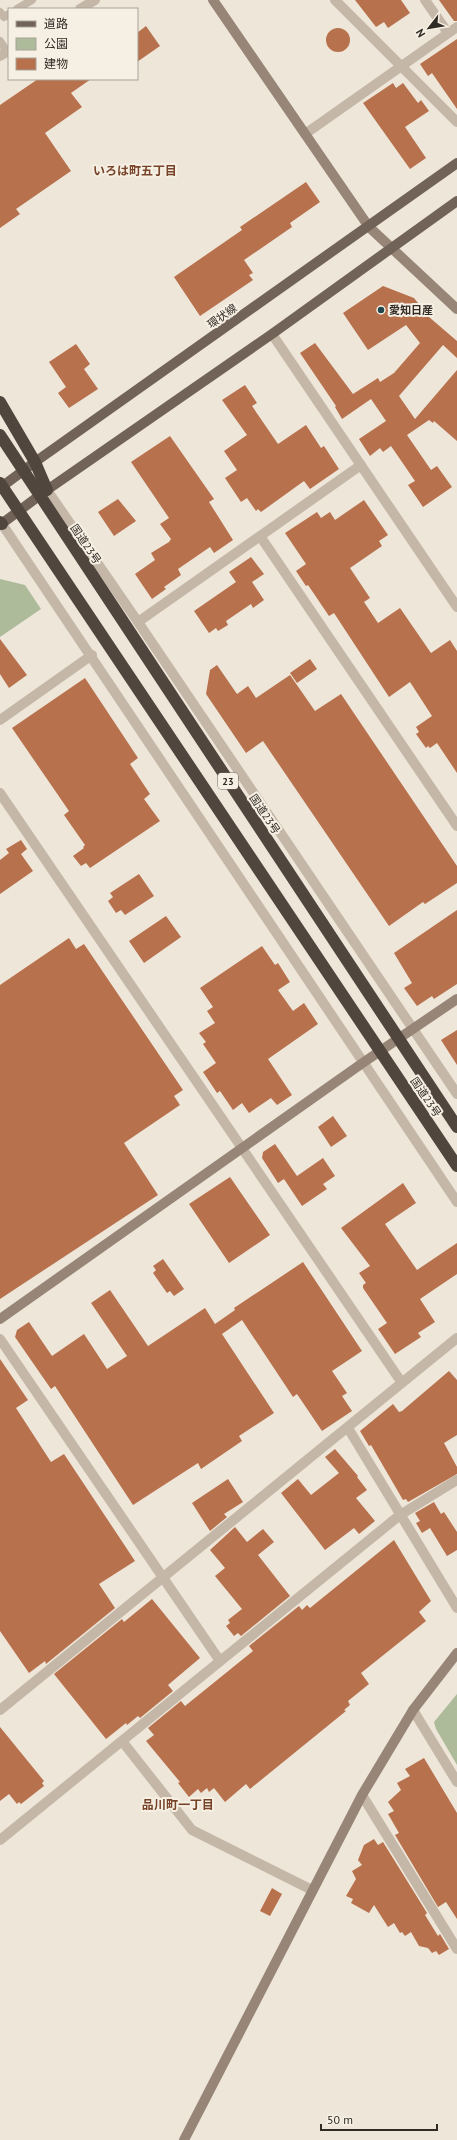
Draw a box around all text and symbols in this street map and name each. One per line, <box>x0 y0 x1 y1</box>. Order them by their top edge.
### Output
legend <box>8 8 138 80</box>
north arrow <box>409 8 449 48</box>
text: 道路 <box>44 16 68 31</box>
text: N <box>413 26 428 40</box>
text: 公園 <box>44 36 68 51</box>
text: 建物 <box>44 56 68 71</box>
district label: いろは町五丁目 <box>93 163 177 178</box>
street label: 環状線 <box>204 301 240 331</box>
place label: 愛知日産 <box>389 303 433 317</box>
marker: 愛知日産 <box>376 305 386 315</box>
street label: 国道23号 <box>68 521 104 567</box>
road number: 23 <box>218 773 238 789</box>
street label: 国道23号 <box>247 791 283 837</box>
street label: 国道23号 <box>408 1074 444 1120</box>
district label: 品川町一丁目 <box>142 1797 214 1812</box>
scale bar <box>321 2106 437 2132</box>
text: 50 m <box>327 2112 353 2127</box>

